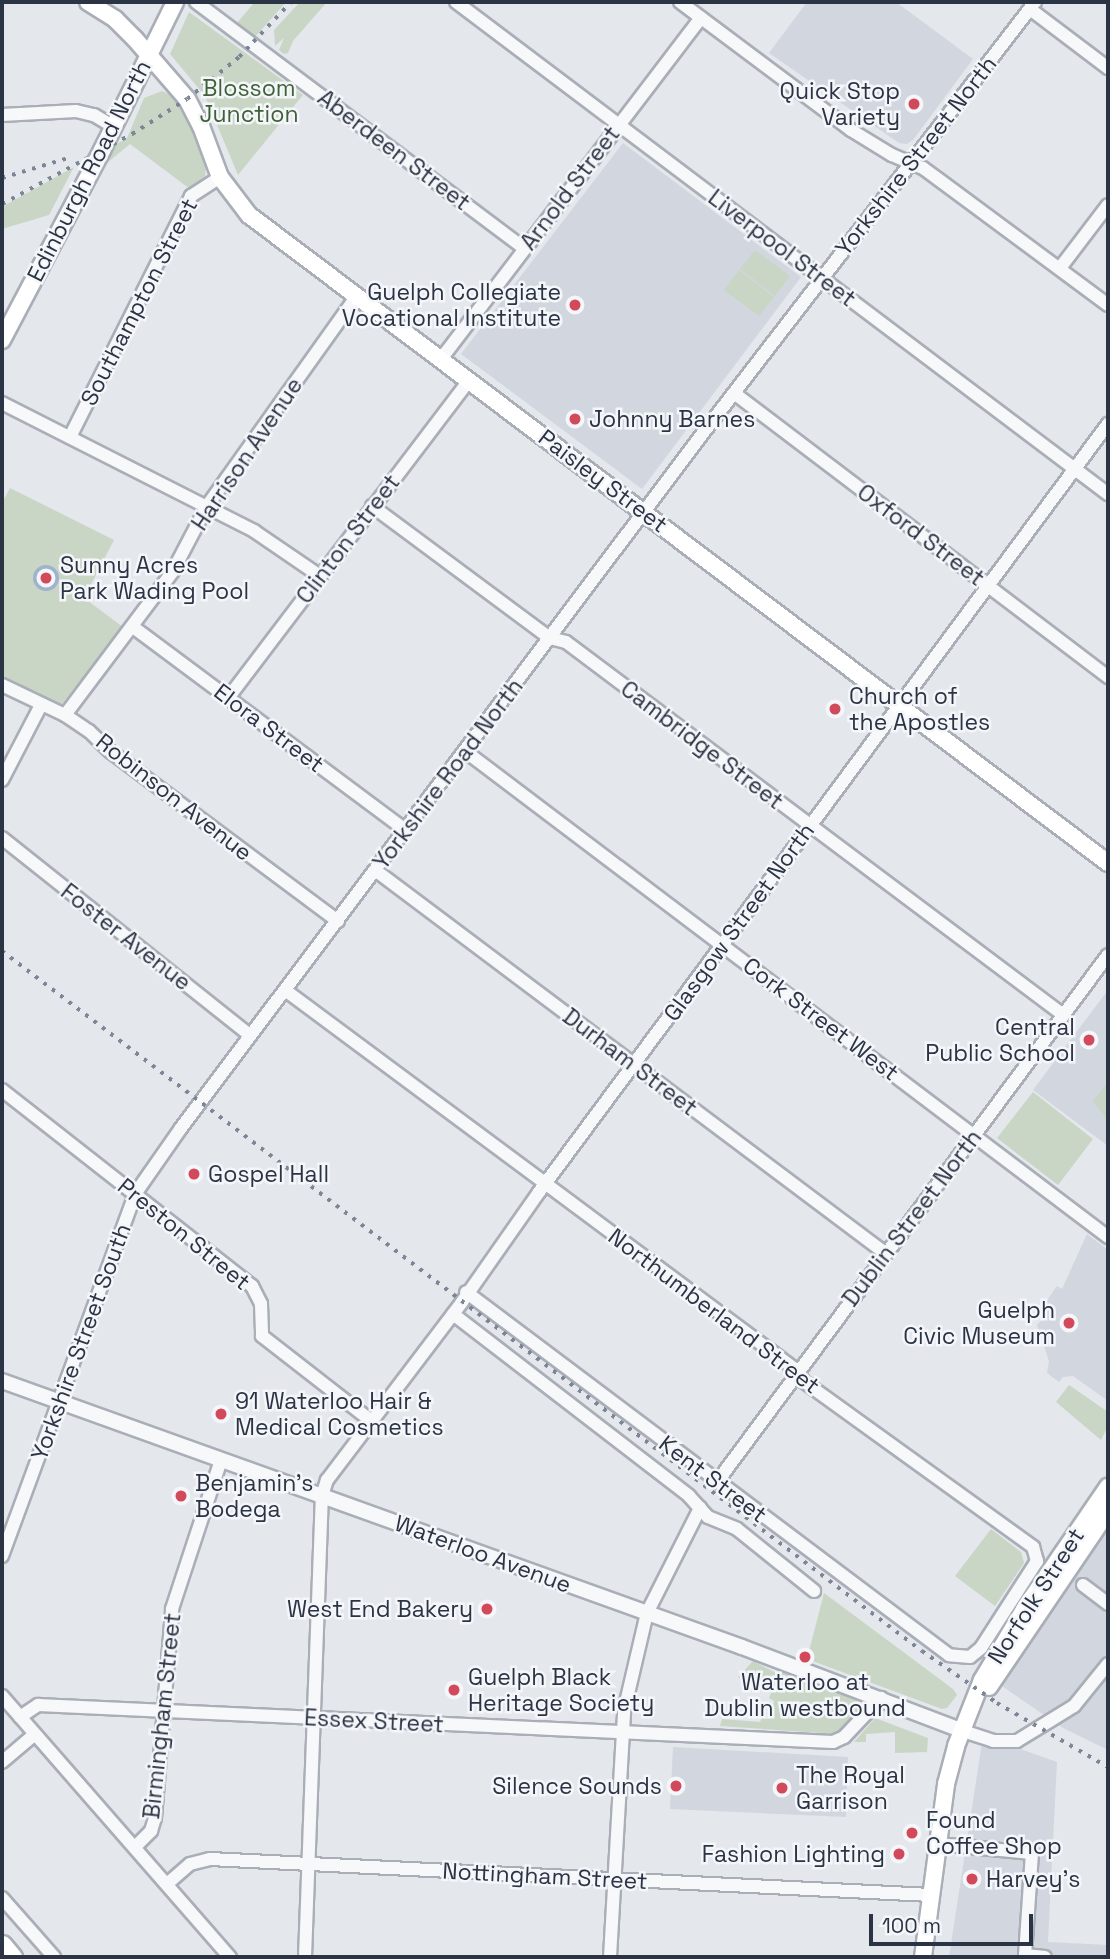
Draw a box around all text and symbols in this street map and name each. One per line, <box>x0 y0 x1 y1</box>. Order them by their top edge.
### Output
street label: Yorkshire Street North <box>829 51 1003 261</box>
street label: Edinburgh Road North <box>21 56 157 286</box>
park label: Blossom Junction <box>199 74 299 128</box>
place label: Quick Stop Variety <box>780 77 900 131</box>
street label: Aberdeen Street <box>312 84 476 216</box>
marker: Quick Stop Variety <box>906 96 922 112</box>
street label: Arnold Street <box>514 121 626 255</box>
street label: Liverpool Street <box>703 184 861 312</box>
street label: Southampton Street <box>75 194 203 410</box>
place label: Guelph Collegiate Vocational Institute <box>342 278 561 332</box>
marker: Guelph Collegiate Vocational Institute <box>567 297 583 313</box>
street label: Harrison Avenue <box>186 372 308 536</box>
place label: Johnny Barnes <box>589 405 755 433</box>
marker: Johnny Barnes <box>567 411 583 427</box>
street label: Paisley Street <box>533 424 673 538</box>
street label: Clinton Street <box>290 469 406 609</box>
street label: Oxford Street <box>852 478 990 592</box>
place label: Sunny Acres Park Wading Pool <box>60 551 249 605</box>
marker: Sunny Acres Park Wading Pool <box>38 570 54 586</box>
street label: Yorkshire Road North <box>367 673 529 875</box>
street label: Cambridge Street <box>615 675 789 815</box>
street label: Elora Street <box>209 678 329 778</box>
place label: Church of the Apostles <box>849 682 991 736</box>
marker: Church of the Apostles <box>827 701 843 717</box>
street label: Robinson Avenue <box>90 727 258 867</box>
street label: Glasgow Street North <box>658 818 820 1026</box>
street label: Foster Avenue <box>55 878 197 996</box>
street label: Cork Street West <box>738 951 904 1087</box>
street label: Durham Street <box>557 1002 703 1122</box>
place label: Central Public School <box>925 1013 1075 1067</box>
marker: Central Public School <box>1081 1032 1097 1048</box>
street label: Dublin Street North <box>836 1124 988 1312</box>
place label: Gospel Hall <box>208 1160 329 1188</box>
marker: Gospel Hall <box>186 1166 202 1182</box>
street label: Preston Street <box>112 1172 256 1296</box>
street label: Yorkshire Street South <box>25 1220 137 1464</box>
street label: Northumberland Street <box>603 1222 825 1400</box>
place label: Guelph Civic Museum <box>903 1296 1055 1350</box>
marker: Guelph Civic Museum <box>1061 1315 1077 1331</box>
place label: 91 Waterloo Hair & Medical Cosmetics <box>235 1387 444 1441</box>
marker: 91 Waterloo Hair & Medical Cosmetics <box>213 1406 229 1422</box>
street label: Kent Street <box>654 1430 772 1528</box>
place label: Benjamin's Bodega <box>195 1469 313 1523</box>
marker: Benjamin's Bodega <box>173 1488 189 1504</box>
street label: Waterloo Avenue <box>391 1509 575 1599</box>
street label: Norfolk Street <box>982 1523 1090 1669</box>
place label: West End Bakery <box>287 1595 473 1623</box>
marker: West End Bakery <box>479 1601 495 1617</box>
street label: Birmingham Street <box>137 1612 187 1820</box>
marker: Waterloo at Dublin westbound <box>797 1649 813 1665</box>
place label: Guelph Black Heritage Society <box>468 1663 654 1717</box>
place label: Waterloo at Dublin westbound <box>704 1668 906 1722</box>
marker: Guelph Black Heritage Society <box>446 1682 462 1698</box>
street label: Essex Street <box>303 1704 445 1738</box>
place label: The Royal Garrison <box>796 1761 905 1815</box>
place label: Silence Sounds <box>492 1772 662 1800</box>
marker: Silence Sounds <box>668 1778 684 1794</box>
marker: The Royal Garrison <box>774 1780 790 1796</box>
place label: Found Coffee Shop <box>926 1806 1062 1860</box>
marker: Found Coffee Shop <box>904 1825 920 1841</box>
place label: Fashion Lighting <box>702 1840 885 1868</box>
marker: Fashion Lighting <box>891 1846 907 1862</box>
street label: Nottingham Street <box>442 1857 648 1895</box>
place label: Harvey's <box>986 1865 1080 1893</box>
marker: Harvey's <box>964 1871 980 1887</box>
scale bar <box>872 1899 1036 1943</box>
text: 100 m <box>882 1912 941 1939</box>

